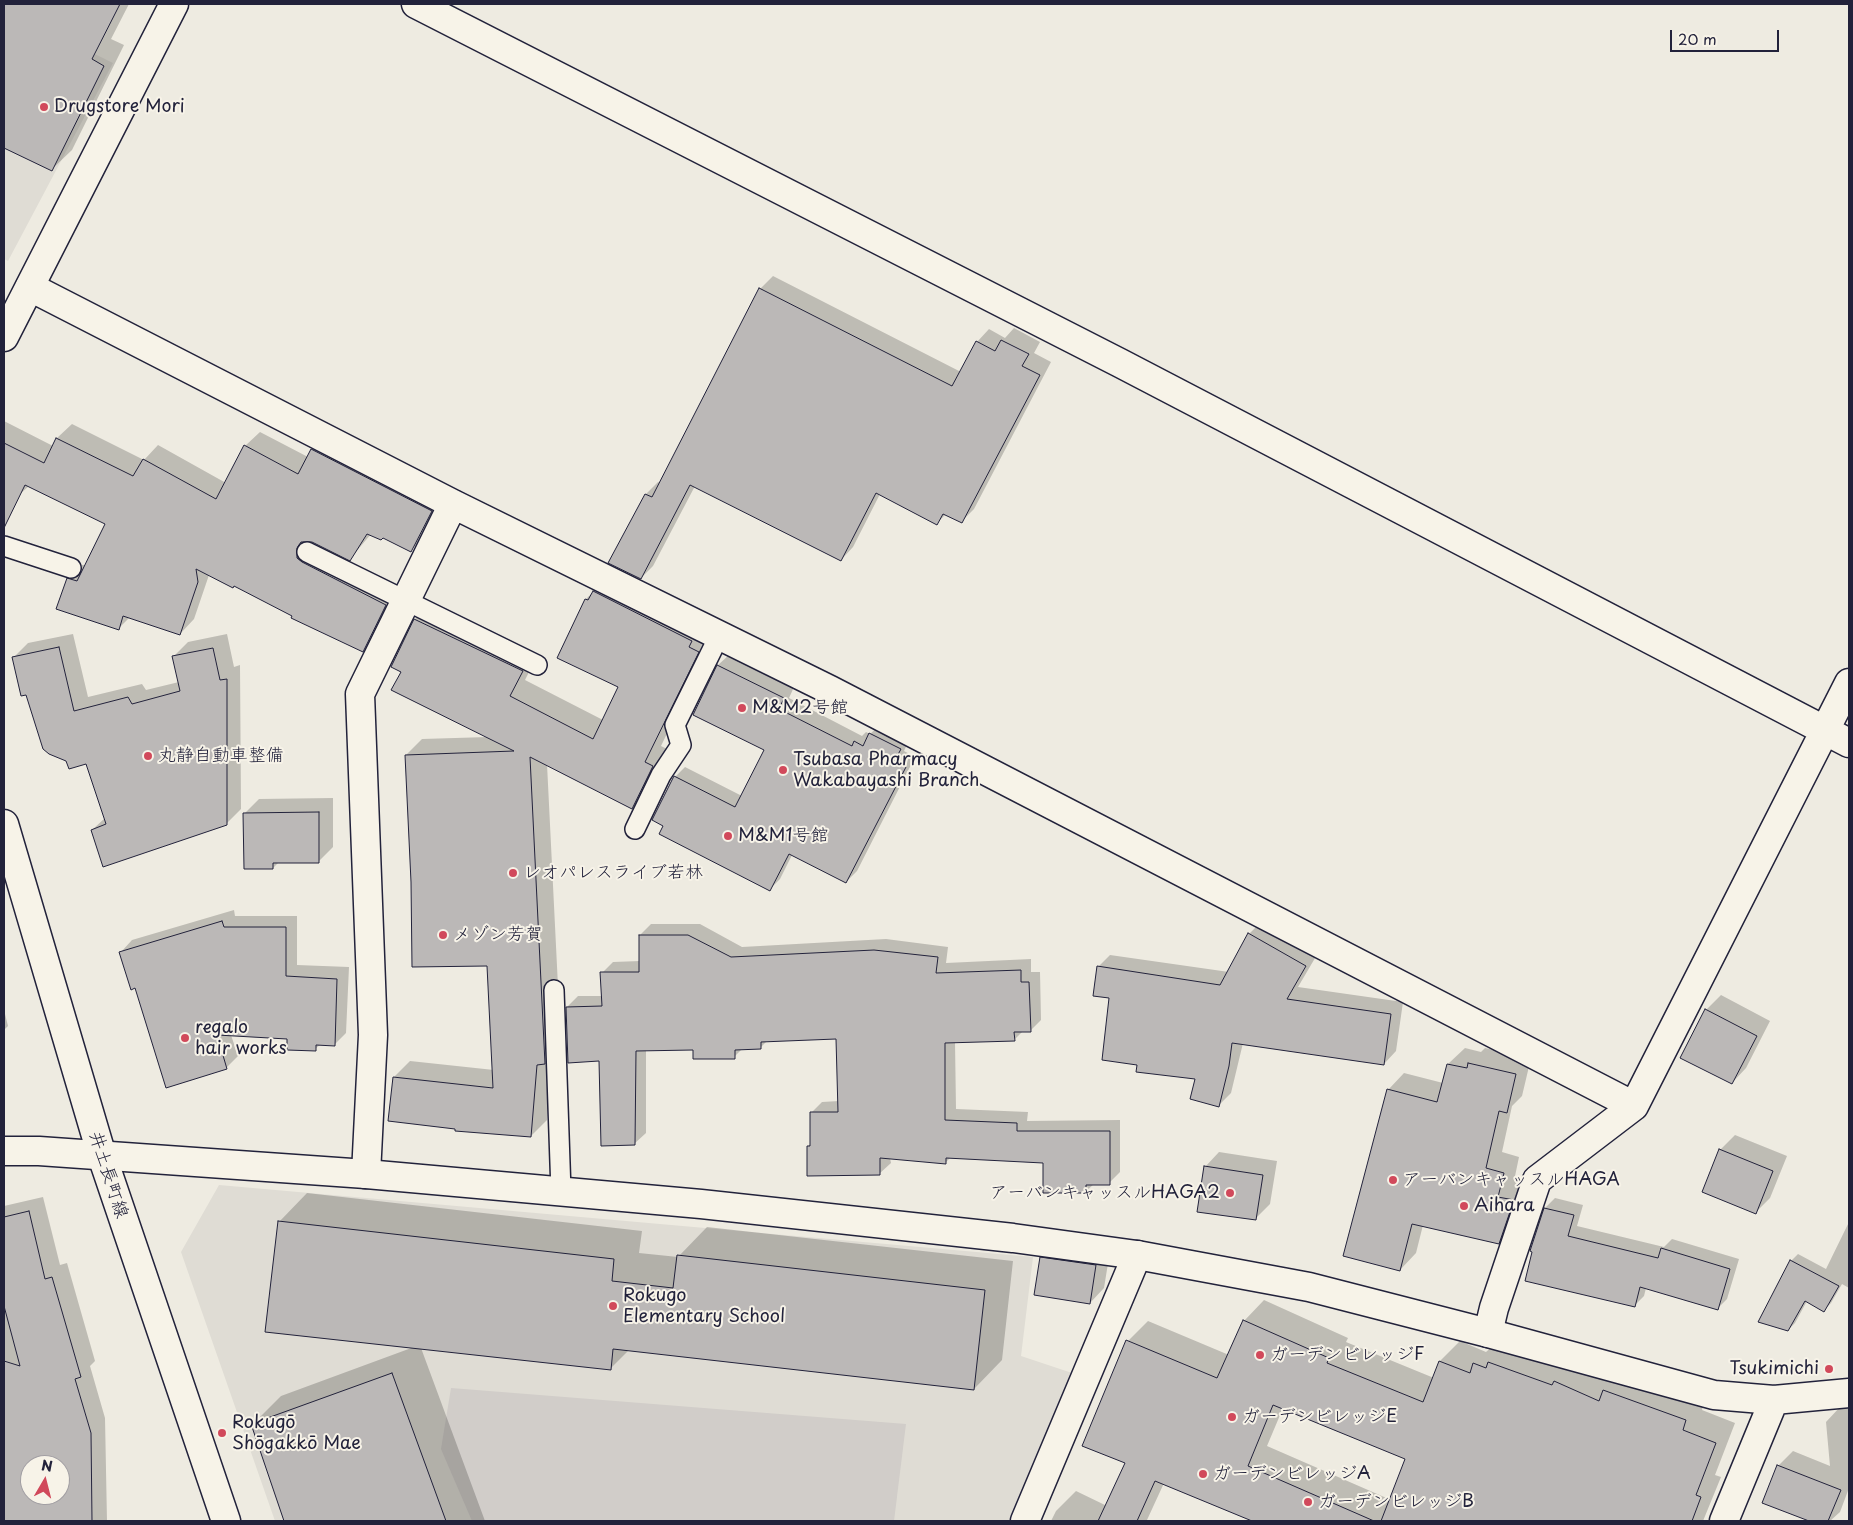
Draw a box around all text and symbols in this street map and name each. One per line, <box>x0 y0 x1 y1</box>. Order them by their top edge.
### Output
scale bar <box>1673 20 1782 52</box>
text: 20 m <box>1678 27 1717 50</box>
place label: Drugstore Mori <box>54 96 185 118</box>
marker: Drugstore Mori <box>38 101 50 113</box>
place label: M&M2号館 <box>752 697 848 719</box>
marker: M&M2号館 <box>736 702 748 714</box>
place label: 丸静自動車整備 <box>158 745 284 767</box>
place label: Tsubasa Pharmacy Wakabayashi Branch <box>793 749 980 792</box>
marker: 丸静自動車整備 <box>142 750 154 762</box>
marker: Tsubasa Pharmacy Wakabayashi Branch <box>777 764 789 776</box>
place label: M&M1号館 <box>738 825 829 847</box>
marker: M&M1号館 <box>722 830 734 842</box>
place label: レオパレスライブ若林 <box>523 862 703 884</box>
marker: レオパレスライブ若林 <box>507 867 519 879</box>
place label: メゾン芳賀 <box>453 924 543 946</box>
marker: メゾン芳賀 <box>437 929 449 941</box>
place label: regalo hair works <box>195 1017 287 1060</box>
marker: regalo hair works <box>179 1032 191 1044</box>
street label: 井土長町線 <box>84 1129 132 1221</box>
place label: アーバンキャッスルHAGA <box>1403 1169 1620 1191</box>
marker: アーバンキャッスルHAGA <box>1387 1174 1399 1186</box>
place label: アーバンキャッスルHAGA2 <box>990 1182 1220 1204</box>
marker: アーバンキャッスルHAGA2 <box>1224 1187 1236 1199</box>
place label: Aihara <box>1474 1195 1535 1217</box>
marker: Aihara <box>1458 1200 1470 1212</box>
place label: Rokugo Elementary School <box>623 1285 785 1328</box>
marker: Rokugo Elementary School <box>607 1300 619 1312</box>
place label: ガーデンビレッジF <box>1270 1344 1424 1366</box>
marker: ガーデンビレッジF <box>1254 1349 1266 1361</box>
place label: Tsukimichi <box>1729 1358 1819 1380</box>
marker: Tsukimichi <box>1823 1363 1835 1375</box>
place label: ガーデンビレッジE <box>1242 1406 1397 1428</box>
marker: ガーデンビレッジE <box>1226 1411 1238 1423</box>
place label: Rokugō Shōgakkō Mae <box>232 1412 361 1455</box>
marker: Rokugō Shōgakkō Mae <box>216 1427 228 1439</box>
text: N <box>40 1454 54 1477</box>
north arrow <box>20 1455 70 1505</box>
place label: ガーデンビレッジA <box>1213 1463 1371 1485</box>
marker: ガーデンビレッジA <box>1197 1468 1209 1480</box>
place label: ガーデンビレッジB <box>1318 1491 1474 1513</box>
marker: ガーデンビレッジB <box>1302 1496 1314 1508</box>

